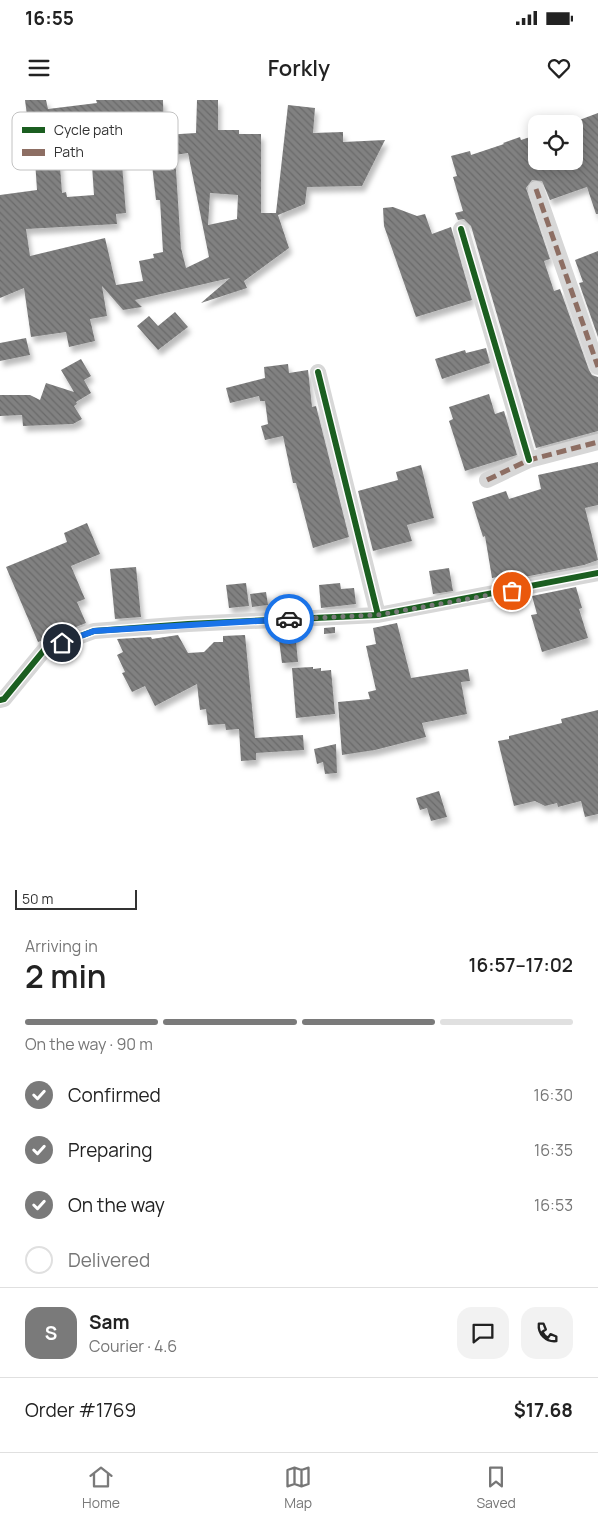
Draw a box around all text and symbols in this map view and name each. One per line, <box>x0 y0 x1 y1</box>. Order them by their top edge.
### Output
text: 16:55 <box>25 5 74 31</box>
text: Forkly <box>268 53 330 83</box>
icon: menu <box>25 54 53 82</box>
icon: heart <box>545 54 573 82</box>
legend <box>12 112 178 170</box>
map controls <box>528 115 583 170</box>
button: locate <box>528 115 583 170</box>
text: Cycle path <box>54 120 123 139</box>
text: Path <box>54 142 84 161</box>
pin <box>491 570 533 612</box>
icon: bag <box>498 577 526 605</box>
courier <box>264 594 314 644</box>
icon: car <box>275 605 303 633</box>
pin <box>41 622 83 664</box>
icon: home <box>48 629 76 657</box>
scale bar <box>15 887 138 910</box>
text: 50 m <box>22 889 53 908</box>
text: Arriving in <box>25 935 98 957</box>
text: 16:57–17:02 <box>468 952 573 978</box>
text: 2 min <box>25 954 107 998</box>
text: On the way · 90 m <box>25 1033 153 1055</box>
icon: check <box>25 1081 53 1109</box>
text: Confirmed <box>68 1082 161 1108</box>
text: 16:30 <box>533 1084 573 1106</box>
icon: check <box>25 1136 53 1164</box>
text: Preparing <box>68 1137 153 1163</box>
text: 16:35 <box>534 1139 573 1161</box>
icon: check <box>25 1191 53 1219</box>
text: On the way <box>68 1192 165 1218</box>
text: 16:53 <box>534 1194 573 1216</box>
text: Delivered <box>68 1247 150 1273</box>
button: chat <box>457 1307 509 1359</box>
button: phone <box>521 1307 573 1359</box>
text: Sam <box>89 1309 130 1335</box>
text: S <box>45 1320 57 1346</box>
text: Courier · 4.6 <box>89 1335 177 1357</box>
text: Order #1769 <box>25 1397 136 1423</box>
text: $17.68 <box>514 1397 573 1423</box>
tab: Home <box>82 1463 120 1512</box>
tab: Map <box>284 1463 312 1512</box>
tab: Saved <box>476 1463 516 1512</box>

